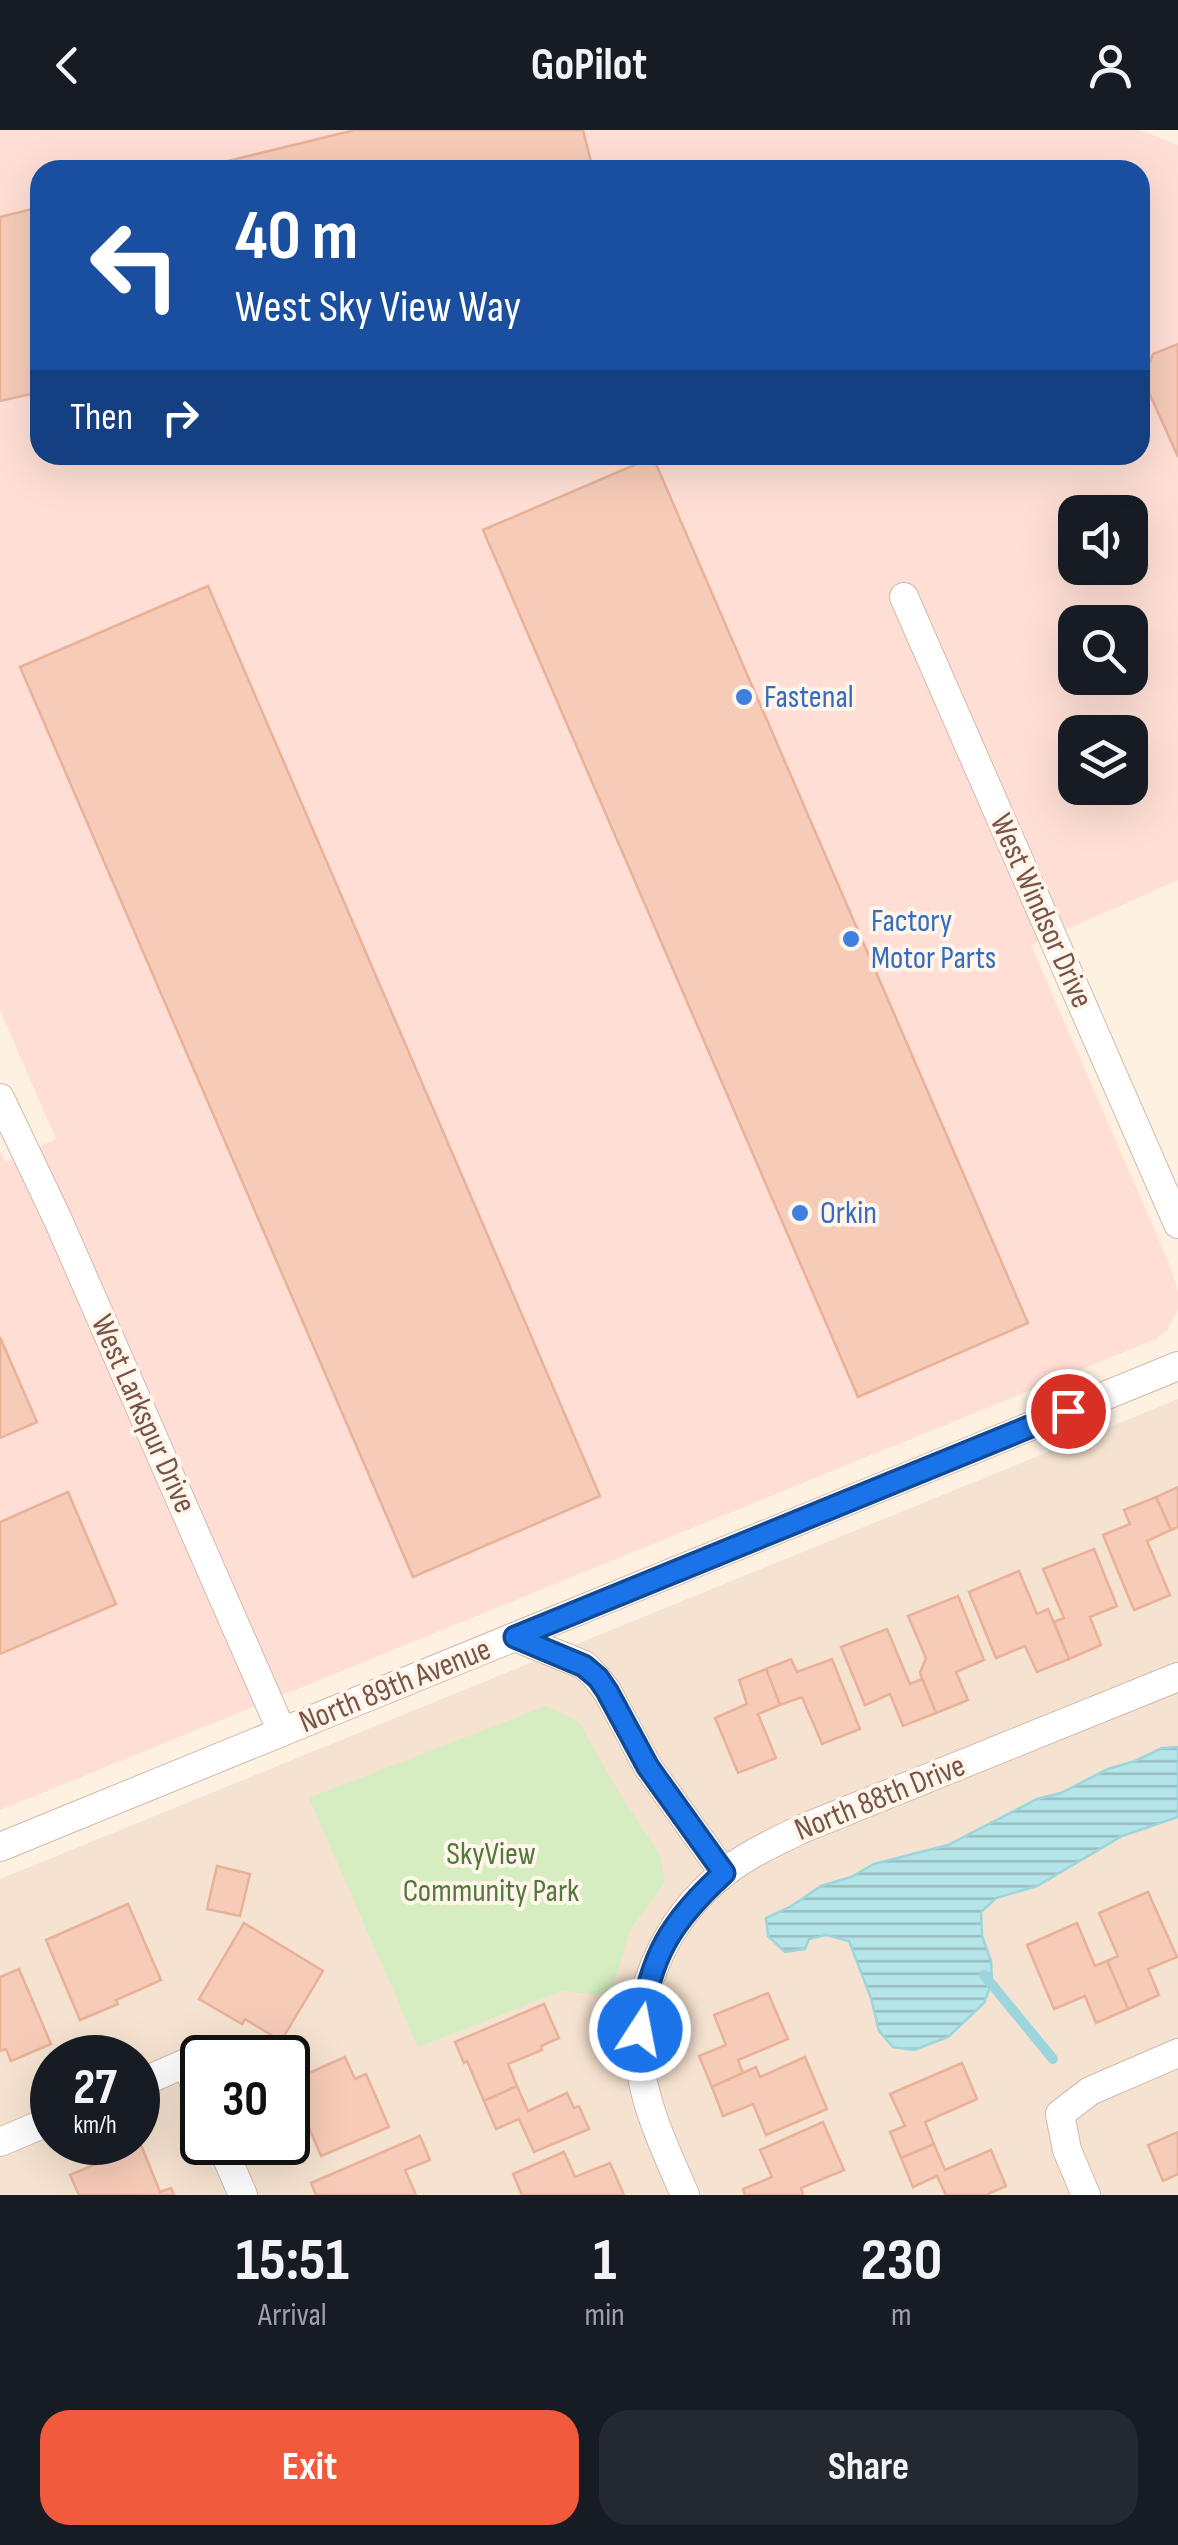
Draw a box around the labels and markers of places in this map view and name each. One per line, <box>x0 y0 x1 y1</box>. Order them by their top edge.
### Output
place label: Fastenal <box>764 678 854 717</box>
marker: Fastenal <box>733 686 755 708</box>
place label: Factory Motor Parts <box>871 902 996 978</box>
marker: Factory Motor Parts <box>840 928 862 950</box>
place label: Orkin <box>820 1194 877 1233</box>
marker: Orkin <box>789 1202 811 1224</box>
pin <box>1026 1369 1111 1454</box>

